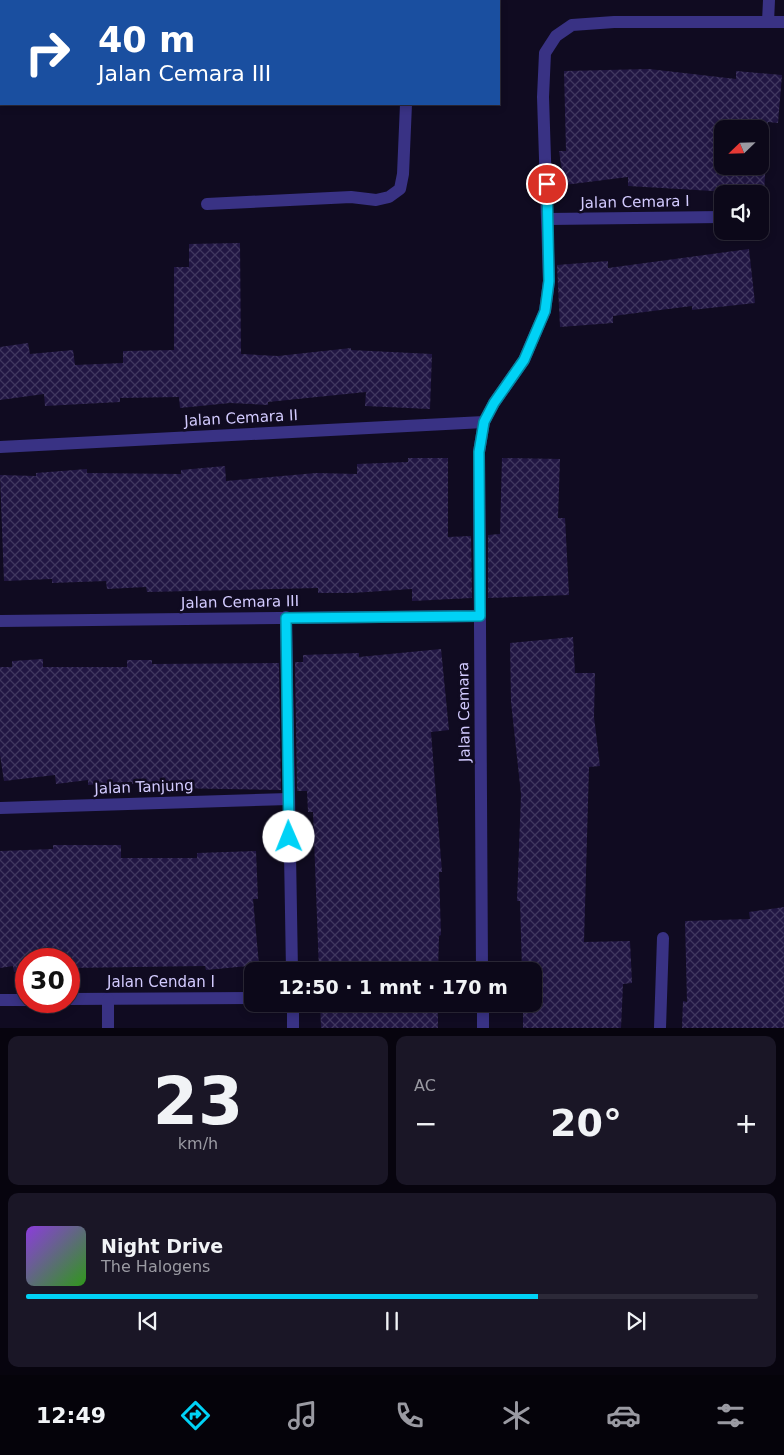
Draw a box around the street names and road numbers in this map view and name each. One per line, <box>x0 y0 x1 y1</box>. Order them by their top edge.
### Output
street label: Jalan Cemara I <box>579 192 690 212</box>
street label: Jalan Cemara II <box>183 406 298 430</box>
street label: Jalan Cemara III <box>180 592 299 612</box>
street label: Jalan Cemara <box>454 662 474 763</box>
street label: Jalan Tanjung <box>93 776 194 798</box>
street label: Jalan Cendan I <box>106 973 215 991</box>

